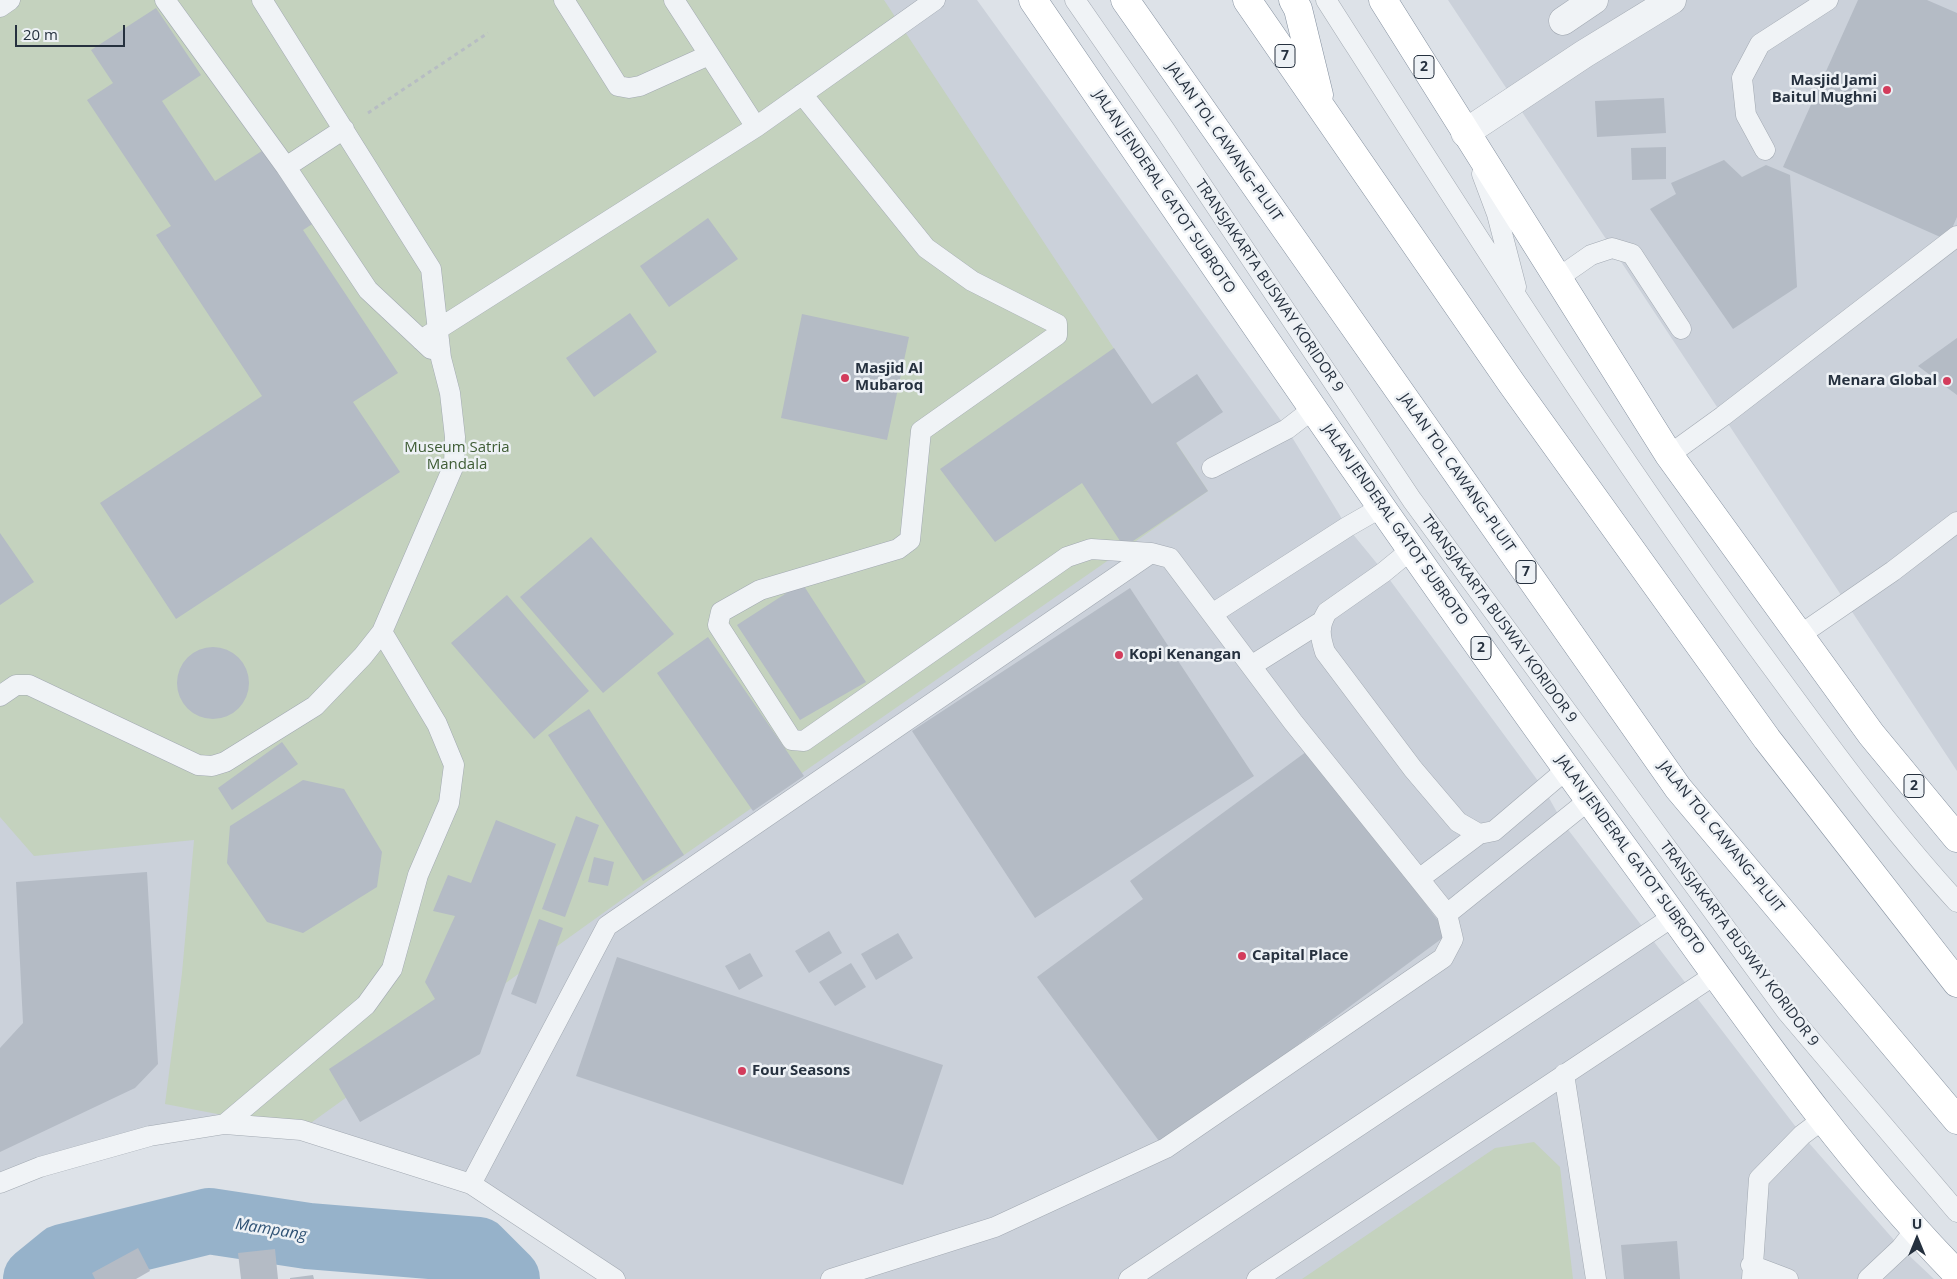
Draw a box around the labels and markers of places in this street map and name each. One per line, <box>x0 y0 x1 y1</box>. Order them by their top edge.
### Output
place label: Masjid Jami Baitul Mughni <box>1772 72 1877 107</box>
marker: Masjid Jami Baitul Mughni <box>1881 84 1893 96</box>
place label: Masjid Al Mubaroq <box>855 360 923 395</box>
marker: Masjid Al Mubaroq <box>839 372 851 384</box>
place label: Menara Global <box>1827 372 1937 390</box>
marker: Menara Global <box>1941 375 1953 387</box>
place label: Kopi Kenangan <box>1129 646 1241 664</box>
marker: Kopi Kenangan <box>1113 649 1125 661</box>
place label: Capital Place <box>1252 947 1348 965</box>
marker: Capital Place <box>1236 950 1248 962</box>
place label: Four Seasons <box>752 1062 850 1080</box>
marker: Four Seasons <box>736 1065 748 1077</box>

